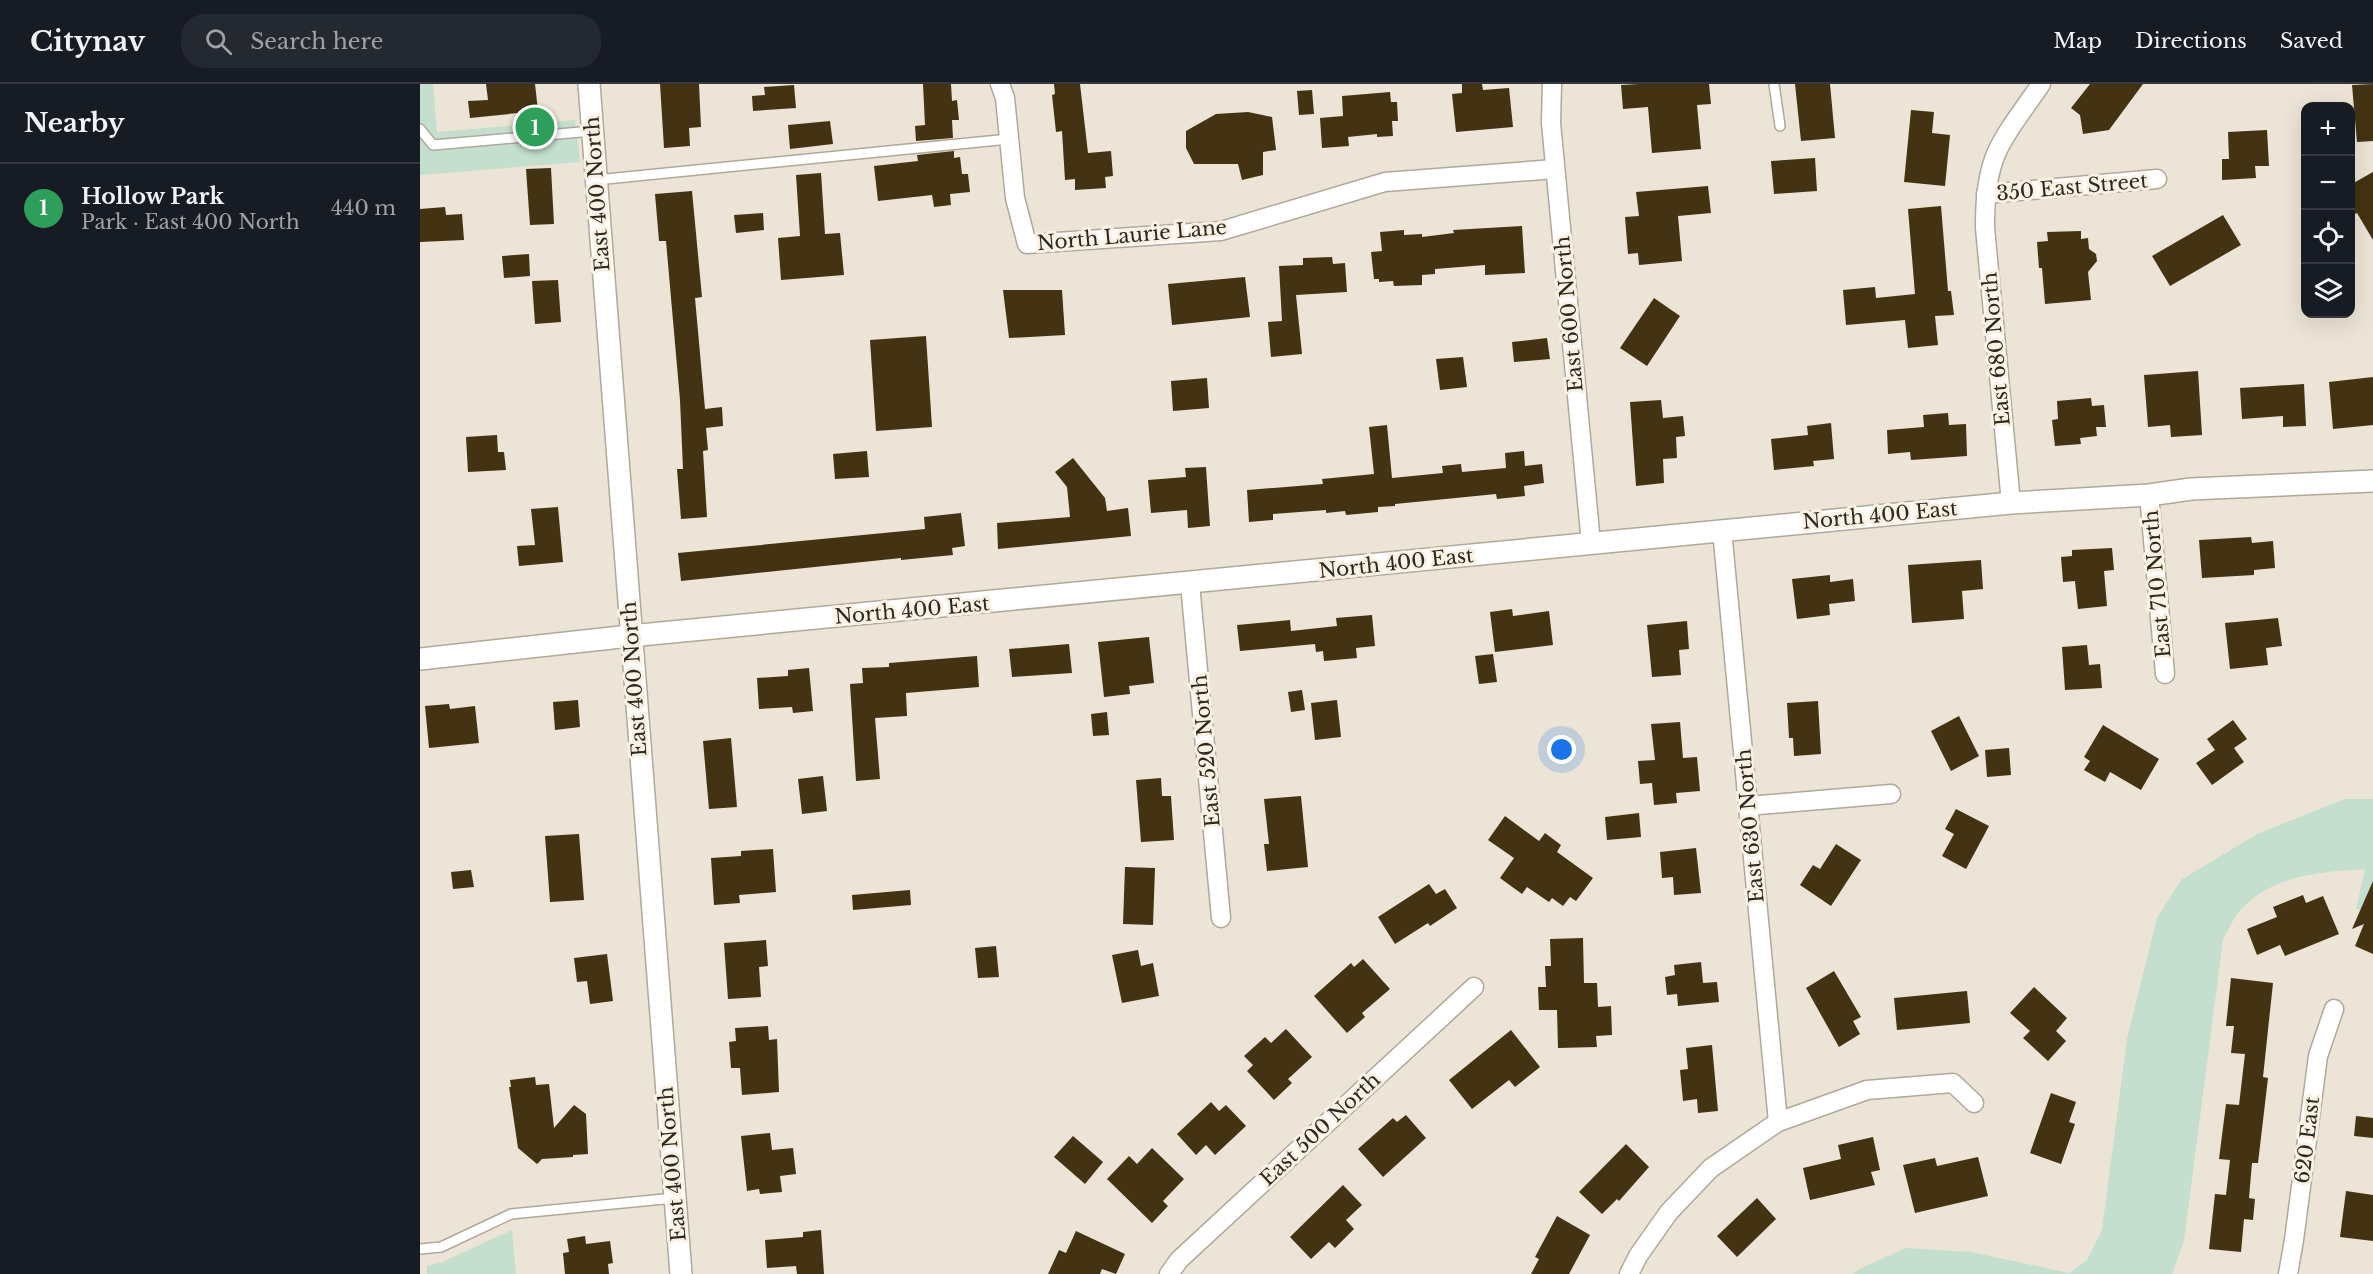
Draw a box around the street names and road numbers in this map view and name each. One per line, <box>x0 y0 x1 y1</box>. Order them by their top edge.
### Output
street label: East 400 North <box>580 115 614 272</box>
street label: 350 East Street <box>1995 168 2149 206</box>
street label: North Laurie Lane <box>1036 215 1228 255</box>
street label: East 600 North <box>1550 235 1588 393</box>
street label: East 680 North <box>1977 271 2015 427</box>
street label: North 400 East <box>1802 496 1959 534</box>
street label: East 710 North <box>2139 509 2175 659</box>
street label: North 400 East <box>1317 543 1475 583</box>
street label: North 400 East <box>834 591 991 629</box>
street label: East 400 North <box>617 600 651 757</box>
street label: East 520 North <box>1187 673 1225 828</box>
street label: East 630 North <box>1731 748 1769 904</box>
street label: East 500 North <box>1255 1067 1385 1191</box>
street label: East 400 North <box>653 1085 691 1242</box>
street label: 620 East <box>2290 1095 2324 1185</box>

